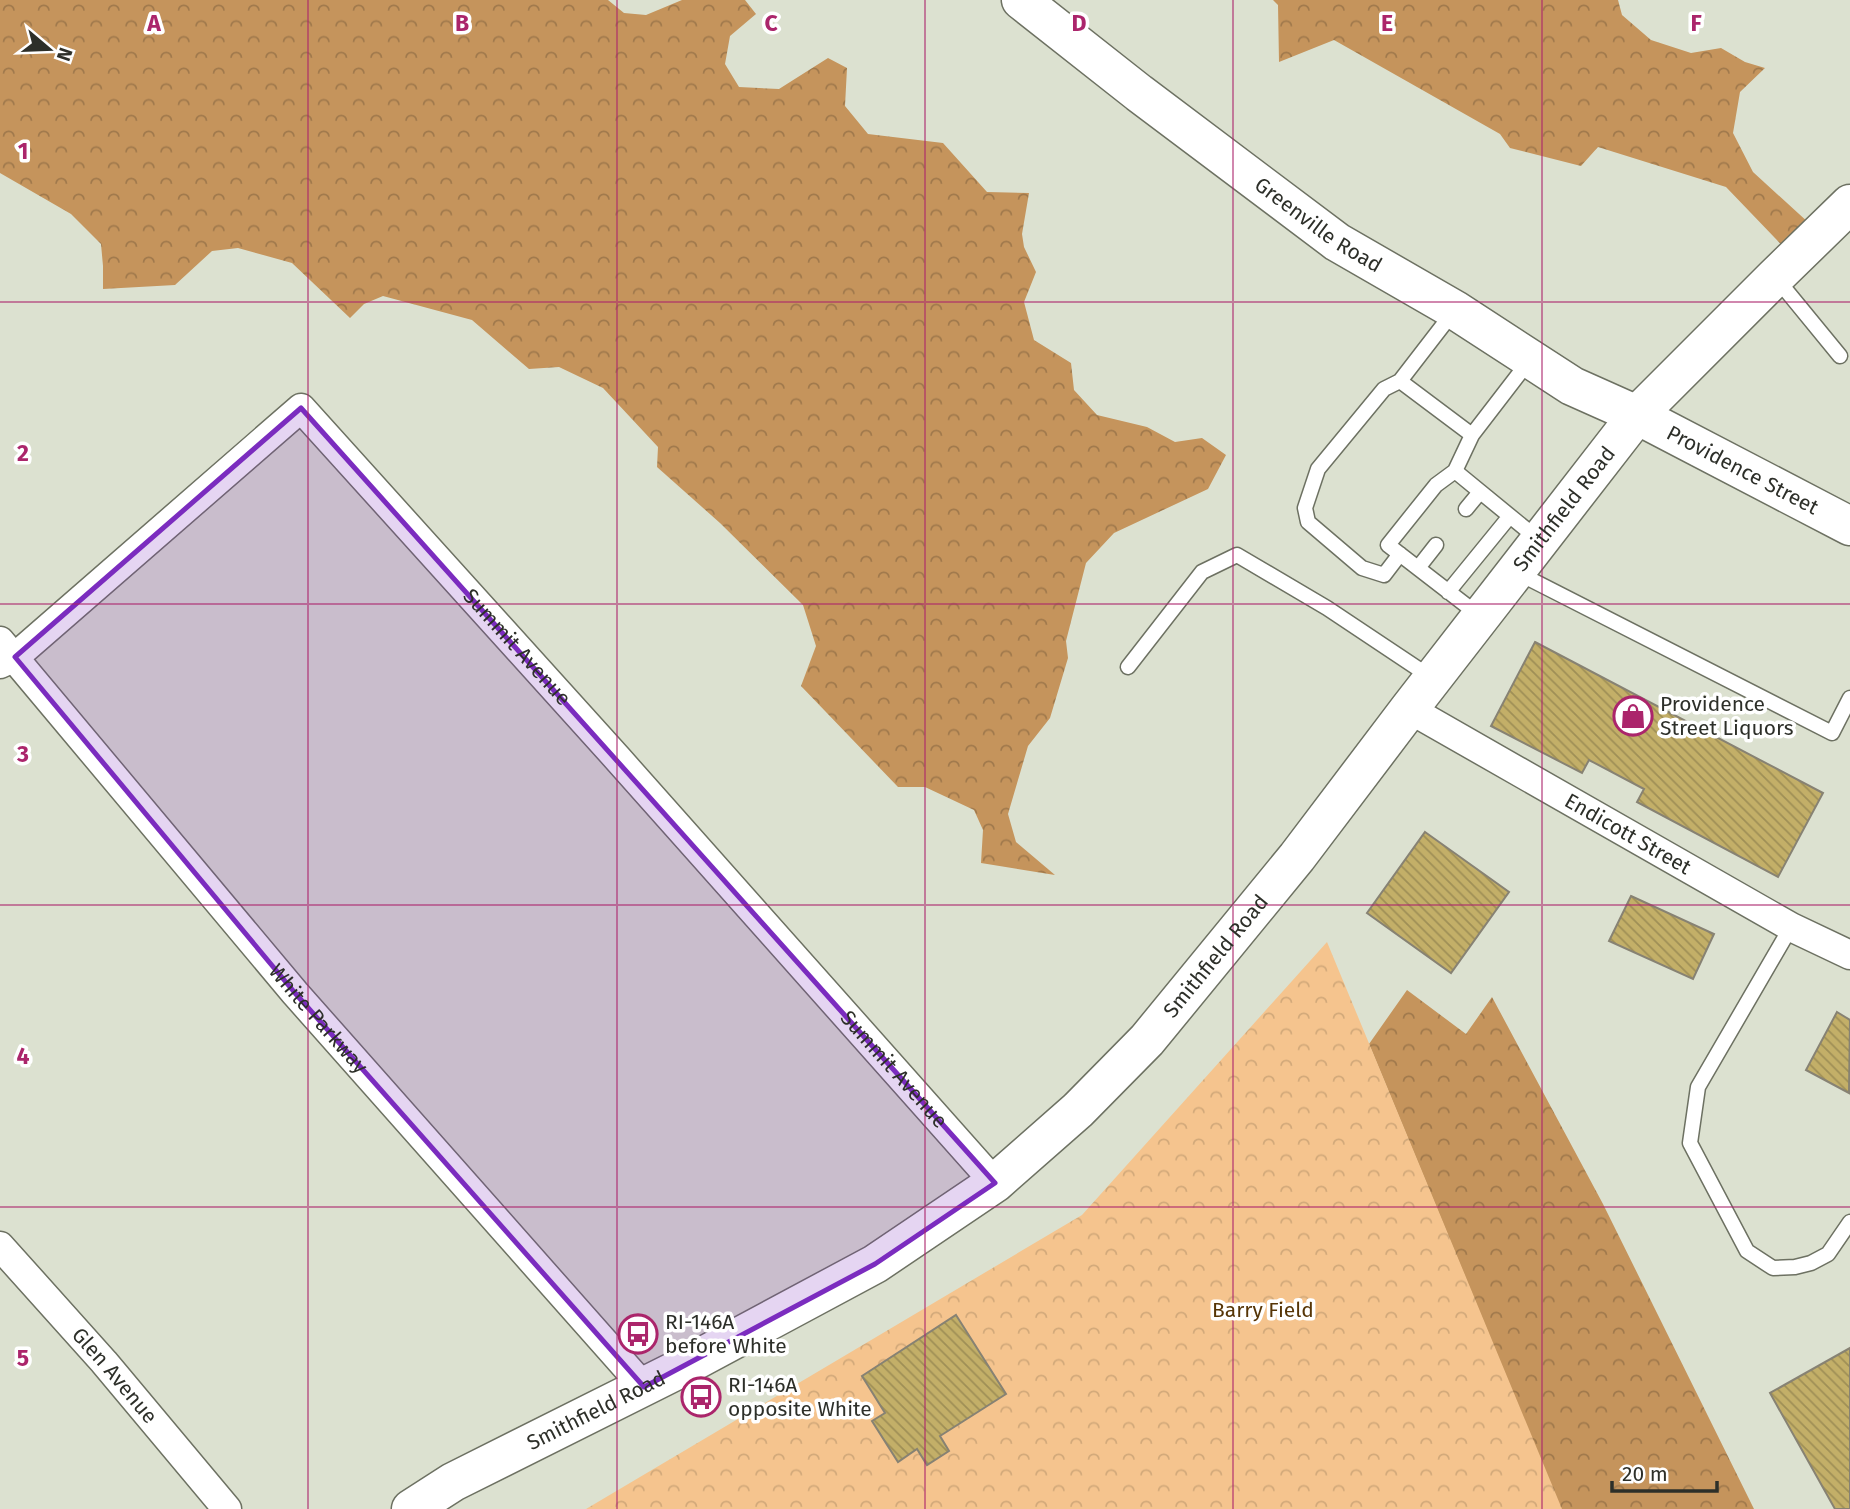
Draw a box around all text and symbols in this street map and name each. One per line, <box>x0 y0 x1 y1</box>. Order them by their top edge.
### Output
text: A <box>146 9 161 37</box>
text: B <box>455 9 469 37</box>
text: C <box>764 9 778 37</box>
text: D <box>1072 9 1087 37</box>
text: E <box>1381 9 1393 37</box>
text: F <box>1690 9 1702 37</box>
north arrow <box>14 14 84 84</box>
text: N <box>52 45 78 64</box>
text: 1 <box>18 137 28 165</box>
street label: Greenville Road <box>1249 172 1387 278</box>
street label: Providence Street <box>1662 420 1823 521</box>
text: 2 <box>17 439 29 467</box>
street label: Smithfield Road <box>1507 441 1621 577</box>
street label: Summit Avenue <box>458 583 576 711</box>
place label: Providence Street Liquors <box>1660 691 1794 741</box>
shop icon: Providence Street Liquors <box>1612 695 1654 737</box>
text: 3 <box>16 740 29 768</box>
street label: Endicott Street <box>1560 788 1696 880</box>
street label: Smithfield Road <box>1158 889 1274 1023</box>
street label: White Parkway <box>263 959 374 1080</box>
street label: Summit Avenue <box>835 1005 953 1133</box>
text: 4 <box>17 1042 30 1070</box>
park label: Barry Field <box>1212 1297 1314 1323</box>
place label: RI-146A before White <box>665 1309 787 1359</box>
bus stop icon: RI-146A before White <box>617 1313 659 1355</box>
street label: Glen Avenue <box>66 1322 163 1429</box>
text: 5 <box>17 1344 29 1372</box>
street label: Smithfield Road <box>523 1365 670 1456</box>
place label: RI-146A opposite White <box>728 1372 872 1422</box>
bus stop icon: RI-146A opposite White <box>680 1376 722 1418</box>
scale bar <box>1612 1450 1717 1494</box>
text: 20 m <box>1622 1461 1668 1487</box>

